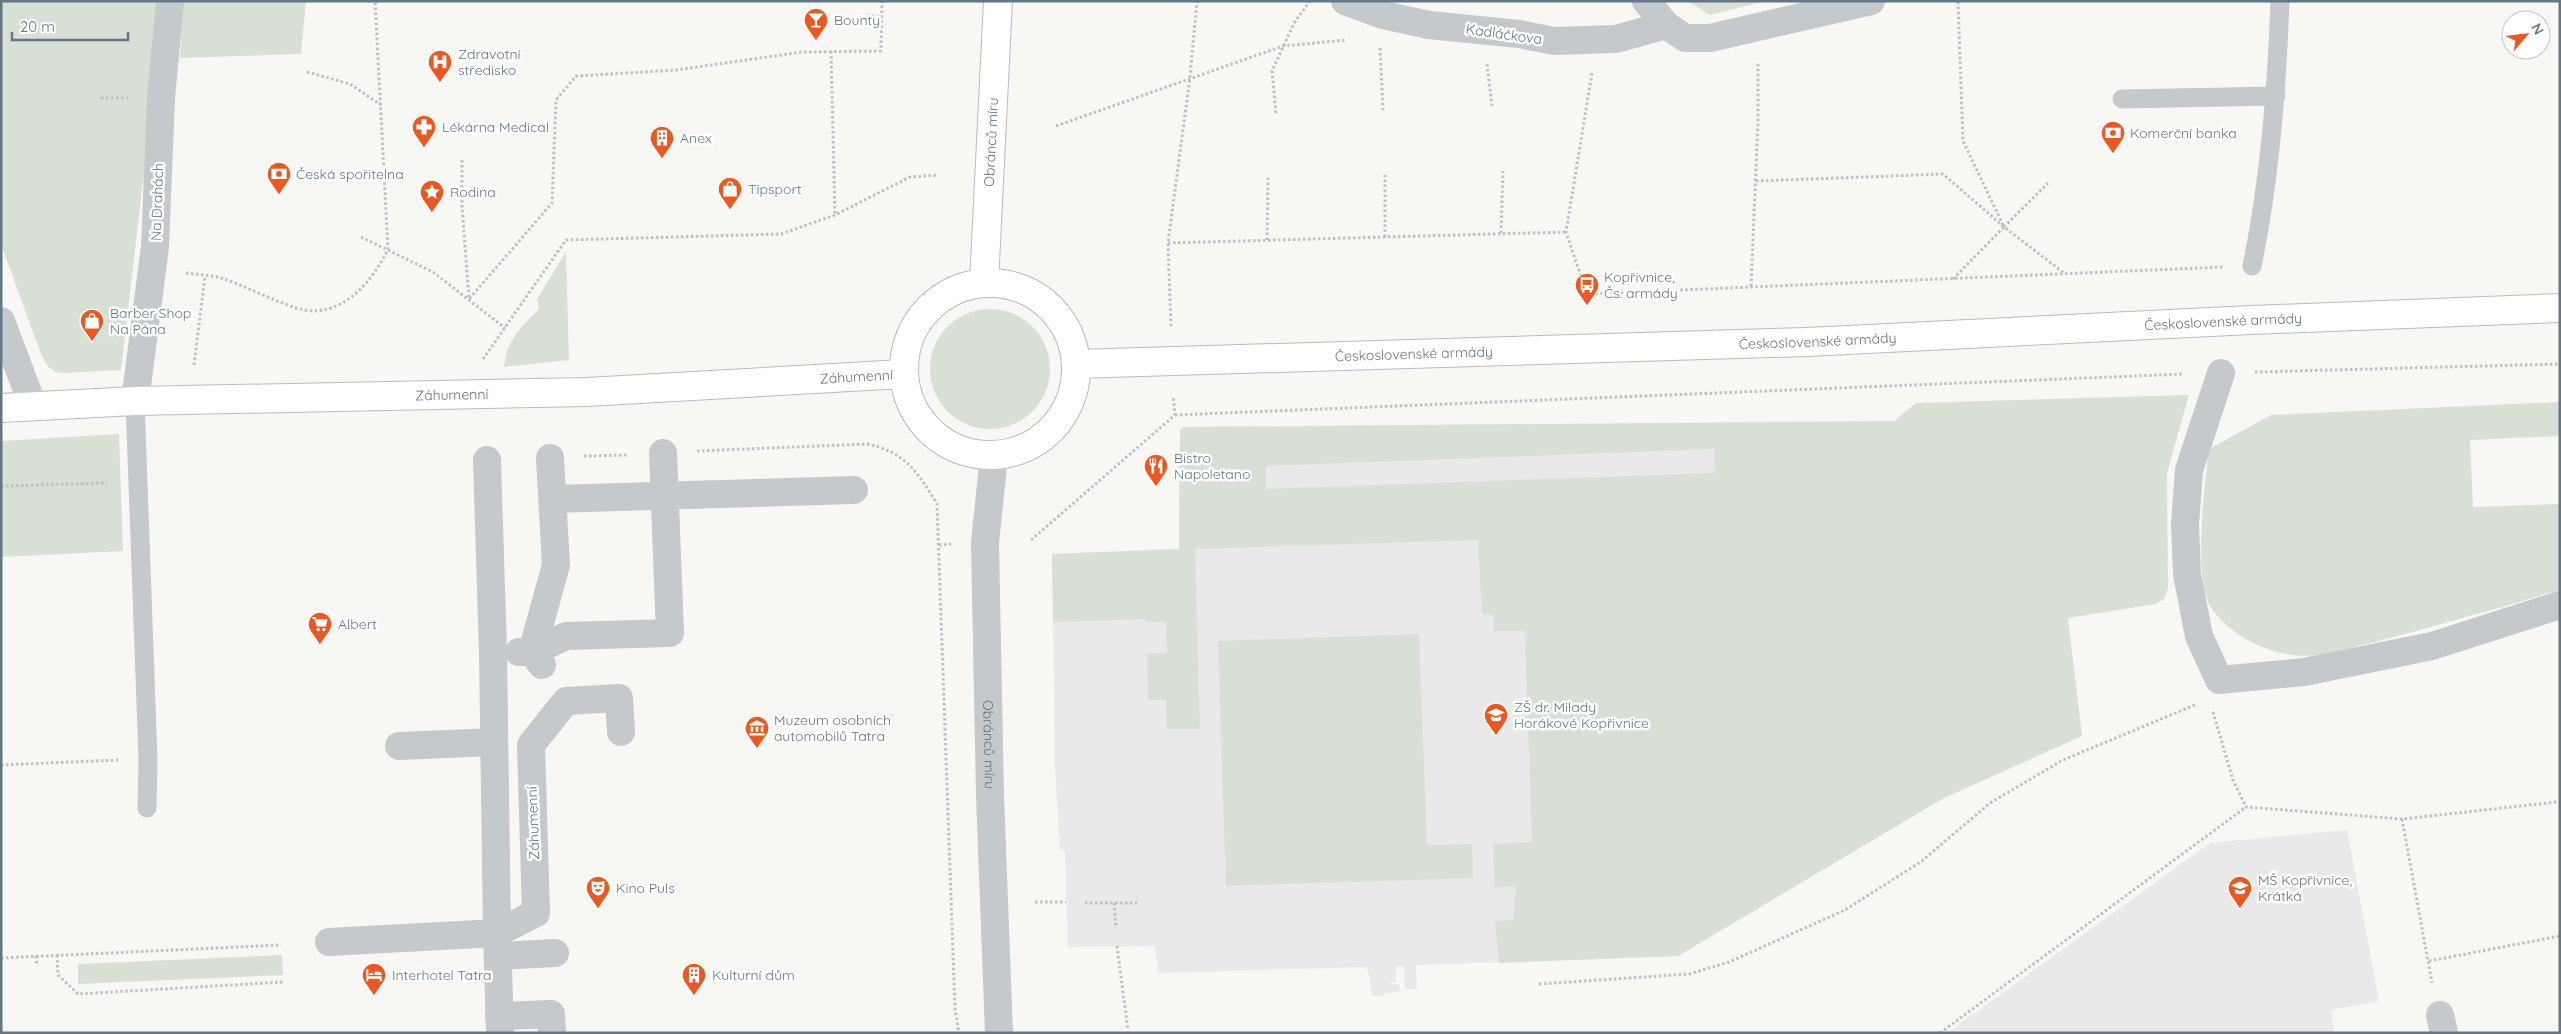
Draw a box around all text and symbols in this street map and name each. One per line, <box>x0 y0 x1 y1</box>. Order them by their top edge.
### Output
bar icon: Bounty <box>803 7 829 41</box>
scale bar <box>12 10 129 42</box>
north arrow <box>2501 10 2551 60</box>
place label: Bounty <box>834 11 880 29</box>
text: 20 m <box>20 17 55 36</box>
street label: Kadláčkova <box>1465 20 1543 48</box>
text: N <box>2527 20 2548 38</box>
place label: Zdravotní středisko <box>458 45 521 79</box>
hospital icon: Zdravotní středisko <box>427 49 453 83</box>
street label: Obránců míru <box>980 97 1002 187</box>
pharmacy icon: Lékárna Medical <box>411 114 437 148</box>
place label: Lékárna Medical <box>442 118 549 136</box>
bank icon: Komerční banka <box>2100 120 2126 154</box>
place label: Komerční banka <box>2130 124 2237 142</box>
building icon: Anex <box>649 125 675 159</box>
place label: Anex <box>680 129 712 147</box>
bank icon: Česká spořitelna <box>266 161 292 195</box>
street label: Na Drahách <box>147 163 167 241</box>
place label: Česká spořitelna <box>296 165 404 183</box>
shop icon: Tipsport <box>717 176 743 210</box>
place icon: Rodina <box>419 179 445 213</box>
place label: Tipsport <box>748 180 802 198</box>
place label: Rodina <box>450 183 496 201</box>
place label: Kopřivnice, Čs. armády <box>1604 268 1678 302</box>
bus stop icon: Kopřivnice, Čs. armády <box>1574 272 1600 306</box>
place label: Barber Shop Na Pána <box>110 304 191 338</box>
shop icon: Barber Shop Na Pána <box>79 308 105 342</box>
street label: Československé armády <box>2144 309 2302 334</box>
street label: Československé armády <box>1739 329 1897 353</box>
street label: Československé armády <box>1335 342 1493 365</box>
street label: Záhumenní <box>819 366 893 388</box>
street label: Záhumenní <box>415 385 489 404</box>
place label: Bistro Napoletano <box>1174 449 1250 483</box>
restaurant icon: Bistro Napoletano <box>1143 453 1169 487</box>
supermarket icon: Albert <box>307 611 333 645</box>
place label: Albert <box>338 615 377 633</box>
place label: ZŠ dr. Milady Horákové Kopřivnice <box>1514 698 1649 732</box>
street label: Obránců míru <box>979 700 999 789</box>
school or university icon: ZŠ dr. Milady Horákové Kopřivnice <box>1483 702 1509 736</box>
place label: Muzeum osobních automobilů Tatra <box>774 711 891 745</box>
museum icon: Muzeum osobních automobilů Tatra <box>744 715 770 749</box>
street label: Záhumenní <box>523 786 543 860</box>
place label: MŠ Kopřivnice, Krátká <box>2258 871 2352 905</box>
theatre icon: Kino Puls <box>585 875 611 909</box>
school or university icon: MŠ Kopřivnice, Krátká <box>2227 875 2253 909</box>
place label: Kino Puls <box>616 879 675 897</box>
hotel icon: Interhotel Tatra <box>361 962 387 996</box>
building icon: Kulturní dům <box>681 962 707 996</box>
place label: Interhotel Tatra <box>392 966 492 984</box>
place label: Kulturní dům <box>712 966 795 984</box>

